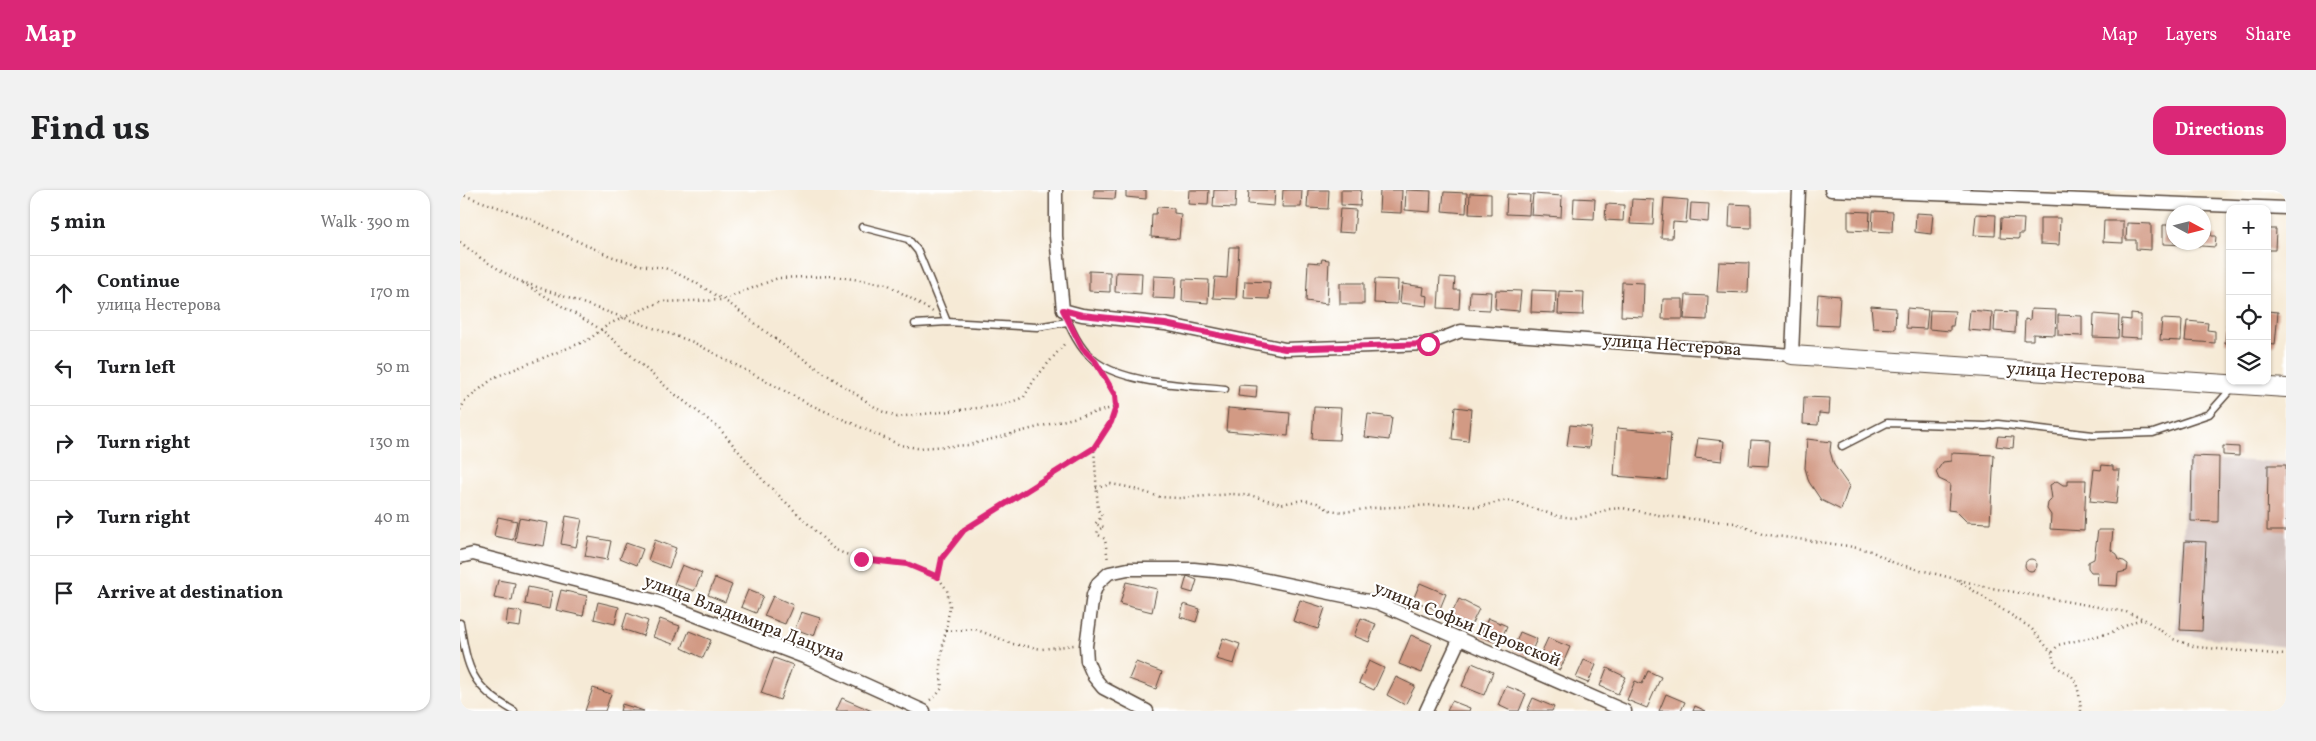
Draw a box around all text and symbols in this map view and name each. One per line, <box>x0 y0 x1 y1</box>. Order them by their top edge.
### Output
text: Map <box>25 18 76 52</box>
text: Map <box>2101 23 2137 48</box>
text: Layers <box>2165 23 2217 48</box>
text: Share <box>2245 23 2291 48</box>
text: Find us <box>30 106 150 154</box>
button: Directions <box>2153 106 2286 155</box>
north arrow <box>2166 205 2211 250</box>
map controls <box>2226 205 2271 385</box>
button: + <box>2226 205 2271 250</box>
text: 5 min <box>50 208 106 237</box>
text: Walk · 390 m <box>321 212 410 234</box>
button: − <box>2226 250 2271 295</box>
text: Continue <box>97 269 180 295</box>
icon: ahead <box>50 279 78 307</box>
text: 170 m <box>370 282 410 304</box>
text: улица Нестерова <box>97 295 221 317</box>
button: locate <box>2226 295 2271 340</box>
street label: улица Нестерова <box>1602 329 1742 363</box>
route start <box>1417 333 1440 356</box>
button: layers <box>2226 340 2271 385</box>
icon: left <box>50 354 78 382</box>
text: Turn left <box>97 355 176 381</box>
text: 50 m <box>376 357 410 379</box>
street label: улица Нестерова <box>2006 357 2146 391</box>
icon: right <box>50 429 78 457</box>
text: Turn right <box>97 430 190 456</box>
text: 130 m <box>369 432 410 454</box>
icon: right <box>50 504 78 532</box>
text: Turn right <box>97 505 190 531</box>
text: 40 m <box>374 507 410 529</box>
route end <box>850 548 873 571</box>
street label: улица Владимира Дацуна <box>640 569 848 669</box>
street label: улица Софьи Перовской <box>1370 576 1564 674</box>
icon: arrive <box>50 579 78 607</box>
text: Arrive at destination <box>97 580 283 606</box>

